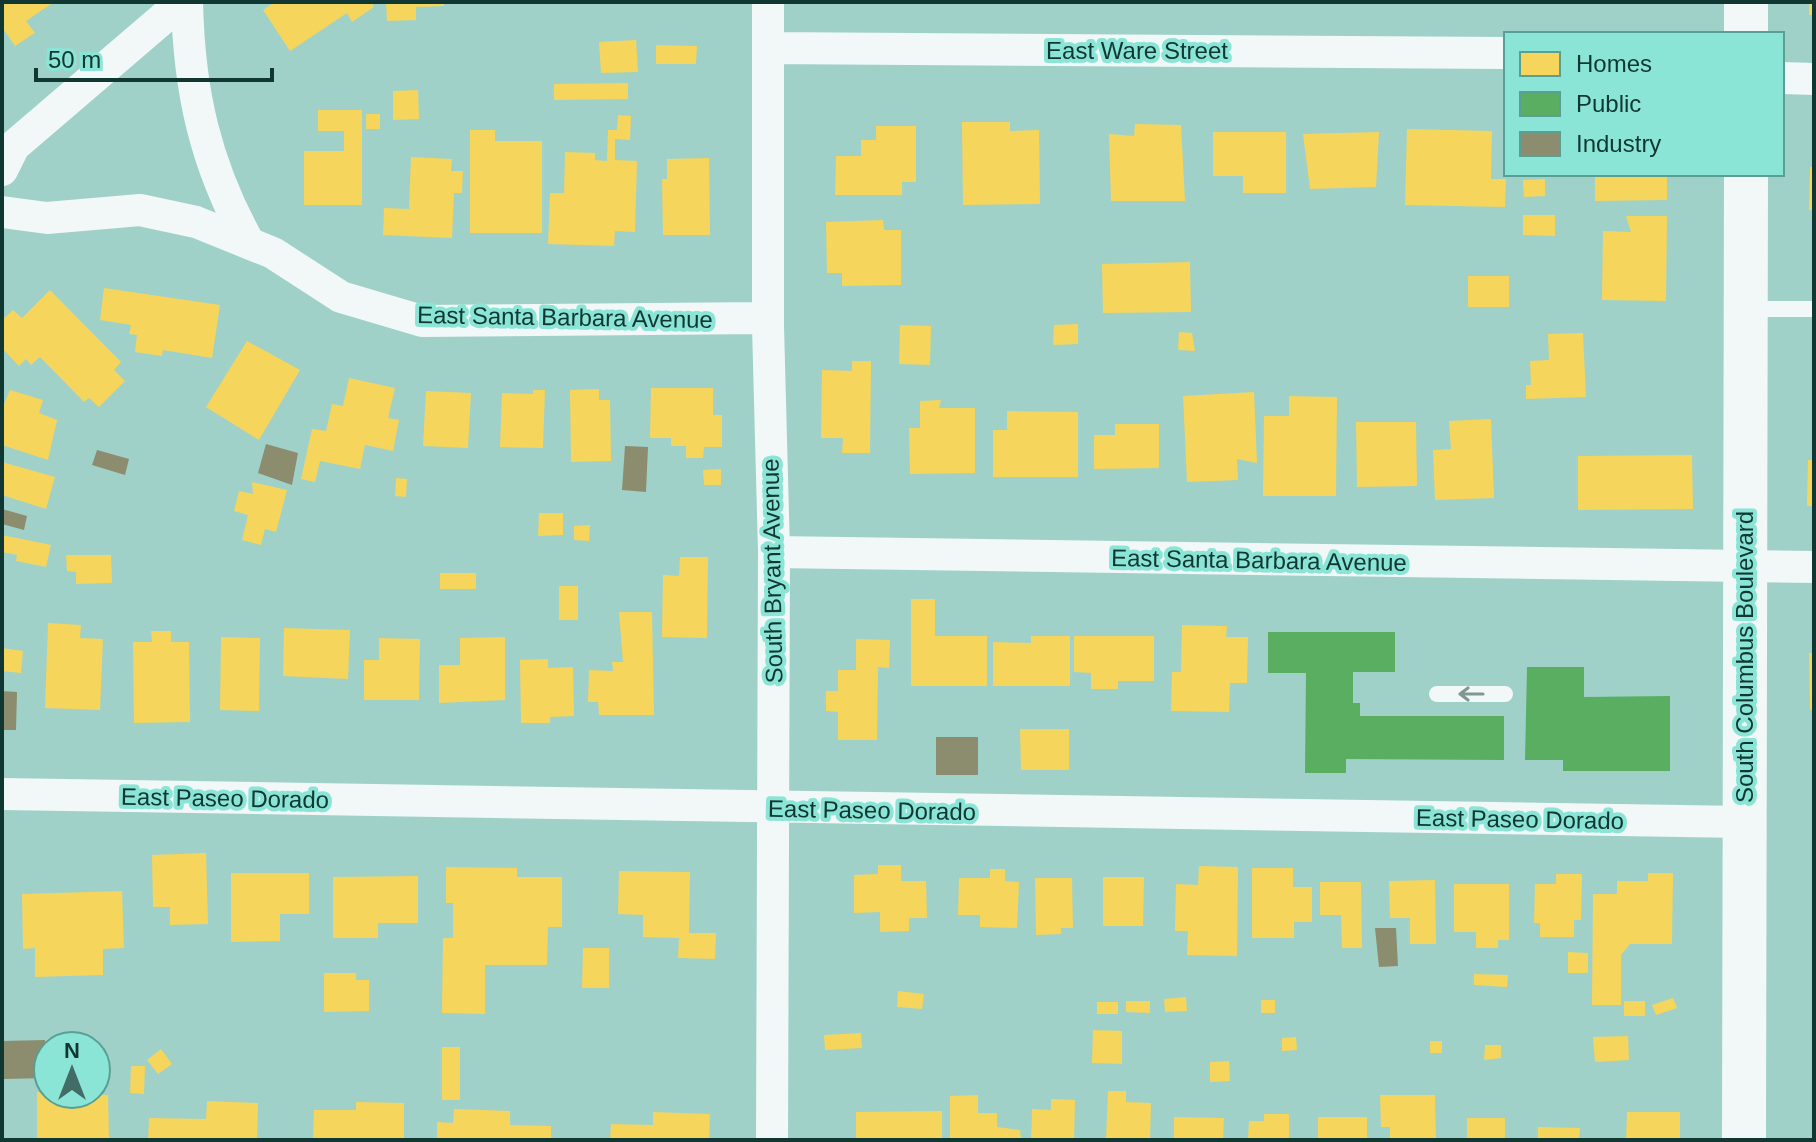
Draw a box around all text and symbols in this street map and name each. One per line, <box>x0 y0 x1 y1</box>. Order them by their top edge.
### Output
scale bar <box>36 32 272 82</box>
legend <box>1504 32 1784 176</box>
street label: East Ware Street <box>1046 37 1228 64</box>
text: 50 m <box>48 46 101 73</box>
text: Homes <box>1576 50 1652 77</box>
text: Public <box>1576 90 1641 117</box>
text: Industry <box>1576 130 1661 157</box>
street label: East Santa Barbara Avenue <box>417 301 713 333</box>
street label: South Bryant Avenue <box>757 458 787 684</box>
street label: South Columbus Boulevard <box>1731 511 1758 803</box>
street label: East Santa Barbara Avenue <box>1111 544 1407 576</box>
one-way arrow <box>1458 686 1485 702</box>
street label: East Paseo Dorado <box>121 783 329 813</box>
street label: East Paseo Dorado <box>768 795 976 825</box>
street label: East Paseo Dorado <box>1416 804 1624 834</box>
north arrow <box>32 1030 112 1110</box>
text: N <box>64 1038 80 1063</box>

